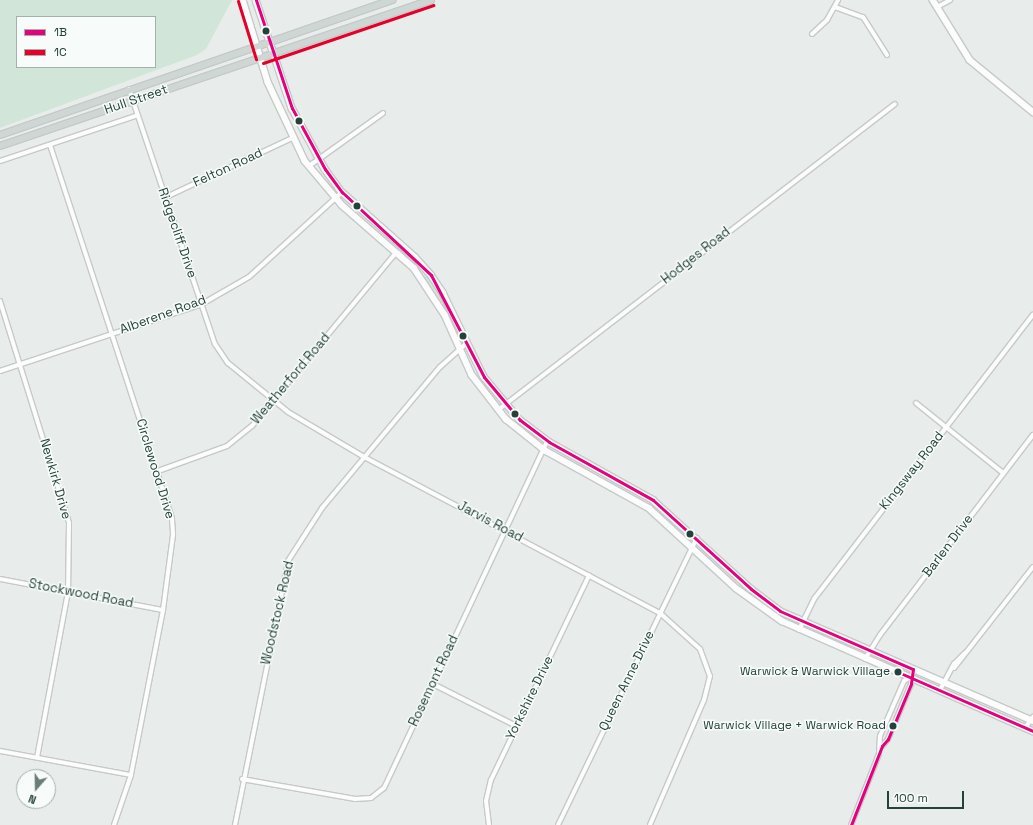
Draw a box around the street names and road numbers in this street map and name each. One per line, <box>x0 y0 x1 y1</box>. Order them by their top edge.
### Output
street label: Hull Street <box>102 82 170 118</box>
street label: Felton Road <box>191 145 265 191</box>
street label: Ridgecliff Drive <box>154 186 200 280</box>
street label: Hodges Road <box>658 224 734 288</box>
street label: Alberene Road <box>118 292 208 338</box>
street label: Weatherford Road <box>248 330 334 428</box>
street label: Circlewood Drive <box>132 417 178 521</box>
street label: Kingsway Road <box>877 429 947 513</box>
street label: Newkirk Drive <box>36 437 74 521</box>
street label: Jarvis Road <box>455 498 525 546</box>
street label: Barlen Drive <box>919 512 977 580</box>
street label: Woodstock Road <box>258 560 298 666</box>
street label: Stockwood Road <box>27 576 135 612</box>
street label: Queen Anne Drive <box>596 628 658 734</box>
street label: Rosemont Road <box>406 633 462 729</box>
street label: Yorkshire Drive <box>503 653 557 743</box>

